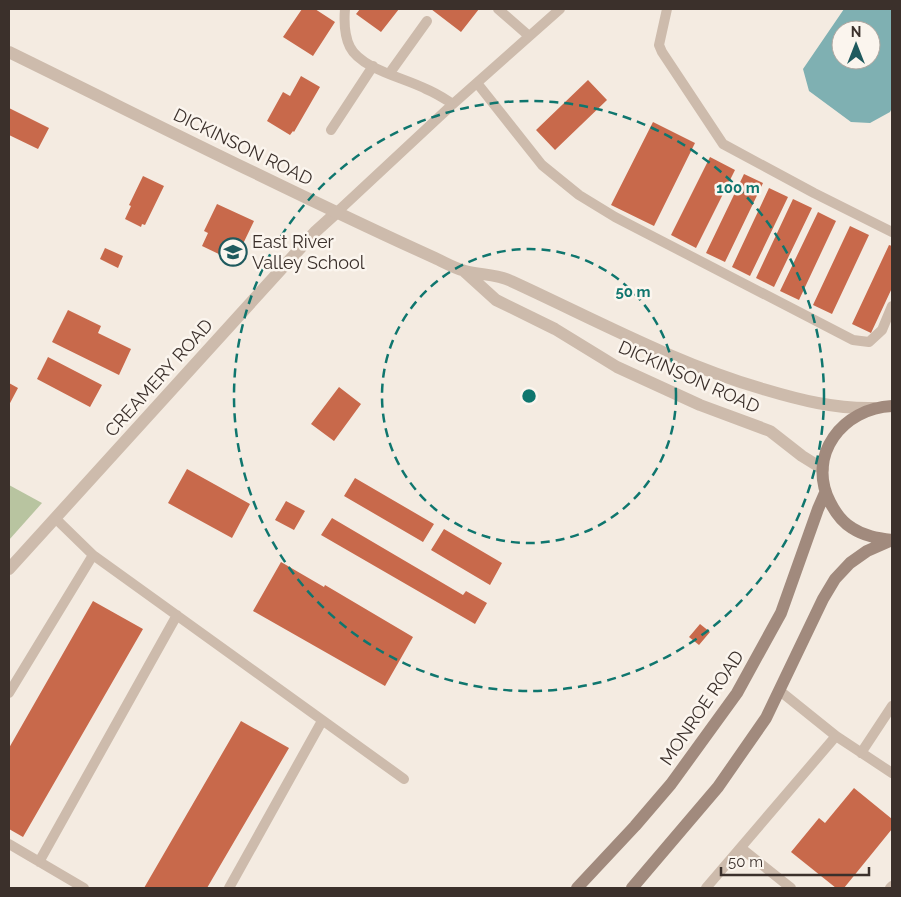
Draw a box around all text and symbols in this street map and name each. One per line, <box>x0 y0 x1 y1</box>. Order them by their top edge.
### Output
north arrow <box>831 20 881 70</box>
text: N <box>851 24 861 40</box>
street label: DICKINSON ROAD <box>170 104 316 189</box>
text: 100 m <box>716 179 760 197</box>
place label: East River Valley School <box>252 231 365 273</box>
school or university icon: East River Valley School <box>218 237 248 267</box>
text: 50 m <box>615 283 651 301</box>
street label: CREAMERY ROAD <box>100 315 217 441</box>
street label: DICKINSON ROAD <box>615 336 763 417</box>
centre of rings <box>520 387 538 405</box>
street label: MONROE ROAD <box>655 646 748 769</box>
scale bar <box>721 844 868 876</box>
text: 50 m <box>728 853 763 871</box>

